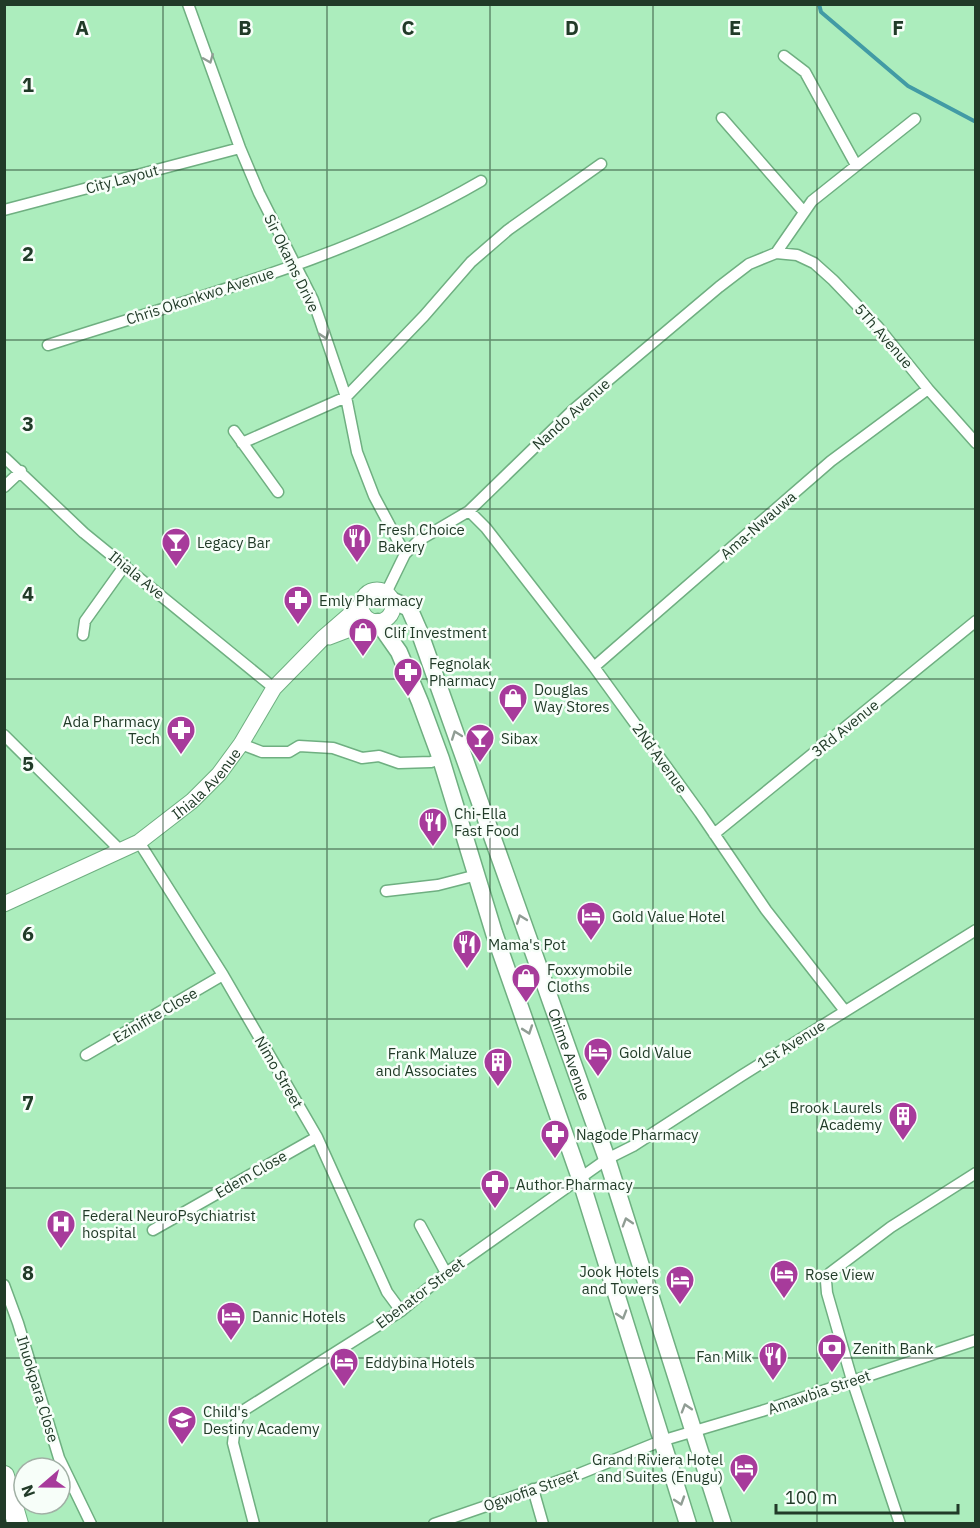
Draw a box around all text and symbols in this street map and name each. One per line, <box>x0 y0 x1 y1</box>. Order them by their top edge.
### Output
text: A <box>75 14 89 41</box>
text: B <box>238 14 252 41</box>
text: C <box>401 14 415 41</box>
text: D <box>565 14 579 41</box>
text: E <box>729 14 741 41</box>
text: F <box>892 14 904 41</box>
one-way arrow <box>202 53 214 64</box>
text: 1 <box>22 71 34 98</box>
street label: City Layout <box>84 160 160 198</box>
street label: Sir Okams Drive <box>260 211 324 315</box>
text: 2 <box>22 240 34 267</box>
street label: Chris Okonkwo Avenue <box>124 263 276 329</box>
street label: 5Th Avenue <box>851 300 917 372</box>
one-way arrow <box>317 329 330 340</box>
street label: Nando Avenue <box>528 374 614 454</box>
text: 3 <box>22 410 34 437</box>
street label: Ama-Nwauwa <box>716 487 800 563</box>
place label: Fresh Choice Bakery <box>378 520 465 556</box>
restaurant icon: Fresh Choice Bakery <box>341 522 373 564</box>
bar icon: Legacy Bar <box>160 526 192 568</box>
place label: Legacy Bar <box>197 533 271 552</box>
street label: Ihiala Ave <box>105 547 169 603</box>
text: 4 <box>22 580 34 607</box>
pharmacy icon: Emly Pharmacy <box>282 584 314 626</box>
place label: Emly Pharmacy <box>319 591 424 610</box>
shop icon: Clif Investment <box>347 616 379 658</box>
place label: Clif Investment <box>384 623 487 642</box>
place label: Fegnolak Pharmacy <box>429 654 497 690</box>
pharmacy icon: Fegnolak Pharmacy <box>392 656 424 698</box>
place label: Douglas Way Stores <box>534 680 609 716</box>
shop icon: Douglas Way Stores <box>497 682 529 724</box>
street label: 3Rd Avenue <box>808 695 882 761</box>
place label: Ada Pharmacy Tech <box>63 712 161 748</box>
pharmacy icon: Ada Pharmacy Tech <box>165 714 197 756</box>
street label: 2Nd Avenue <box>628 719 692 797</box>
bar icon: Sibax <box>464 722 496 764</box>
place label: Sibax <box>501 729 538 748</box>
one-way arrow <box>450 730 463 741</box>
street label: Ihiala Avenue <box>167 744 245 823</box>
text: 5 <box>22 750 34 777</box>
place label: Chi-Ella Fast Food <box>454 804 519 840</box>
restaurant icon: Chi-Ella Fast Food <box>417 806 449 848</box>
hotel icon: Gold Value Hotel <box>575 900 607 942</box>
place label: Gold Value Hotel <box>612 907 725 926</box>
one-way arrow <box>516 914 529 925</box>
text: 6 <box>22 920 34 947</box>
restaurant icon: Mama's Pot <box>451 928 483 970</box>
place label: Mama's Pot <box>488 935 566 954</box>
place label: Foxxymobile Cloths <box>547 960 632 996</box>
shop icon: Foxxymobile Cloths <box>510 962 542 1004</box>
street label: Ezinifite Close <box>109 983 201 1047</box>
street label: Chime Avenue <box>545 1005 595 1103</box>
street label: 1St Avenue <box>753 1016 829 1072</box>
one-way arrow <box>521 1024 534 1035</box>
street label: Nimo Street <box>251 1032 307 1112</box>
hotel icon: Gold Value <box>582 1036 614 1078</box>
place label: Gold Value <box>619 1043 692 1062</box>
place label: Frank Maluze and Associates <box>376 1044 477 1080</box>
building icon: Frank Maluze and Associates <box>482 1046 514 1088</box>
text: 7 <box>22 1089 34 1116</box>
place label: Brook Laurels Academy <box>789 1098 883 1134</box>
building icon: Brook Laurels Academy <box>887 1100 919 1142</box>
pharmacy icon: Nagode Pharmacy <box>539 1118 571 1160</box>
place label: Nagode Pharmacy <box>576 1125 699 1144</box>
street label: Edem Close <box>212 1146 290 1202</box>
pharmacy icon: Author Pharmacy <box>479 1168 511 1210</box>
place label: Author Pharmacy <box>516 1175 633 1194</box>
place label: Federal NeuroPsychiatrist hospital <box>82 1206 256 1242</box>
hospital icon: Federal NeuroPsychiatrist hospital <box>45 1208 77 1250</box>
one-way arrow <box>622 1217 634 1228</box>
street label: Ebenator Street <box>372 1254 468 1332</box>
hotel icon: Rose View <box>768 1258 800 1300</box>
text: 8 <box>22 1259 34 1286</box>
place label: Jook Hotels and Towers <box>579 1262 659 1298</box>
hotel icon: Jook Hotels and Towers <box>664 1264 696 1306</box>
place label: Rose View <box>805 1265 875 1284</box>
hotel icon: Dannic Hotels <box>215 1300 247 1342</box>
place label: Dannic Hotels <box>252 1307 346 1326</box>
one-way arrow <box>615 1309 627 1320</box>
bank icon: Zenith Bank <box>816 1332 848 1374</box>
street label: Ihuokpara Close <box>13 1333 63 1445</box>
place label: Zenith Bank <box>853 1339 934 1358</box>
restaurant icon: Fan Milk <box>757 1340 789 1382</box>
hotel icon: Eddybina Hotels <box>328 1346 360 1388</box>
place label: Fan Milk <box>696 1347 752 1366</box>
place label: Eddybina Hotels <box>365 1353 475 1372</box>
street label: Amawbia Street <box>765 1366 873 1418</box>
place label: Child's Destiny Academy <box>203 1402 320 1438</box>
one-way arrow <box>681 1403 693 1414</box>
school or university icon: Child's Destiny Academy <box>166 1404 198 1446</box>
place label: Grand Riviera Hotel and Suites (Enugu) <box>592 1450 723 1486</box>
hotel icon: Grand Riviera Hotel and Suites (Enugu) <box>728 1452 760 1494</box>
north arrow <box>12 1456 72 1516</box>
street label: Ogwofia Street <box>481 1465 581 1515</box>
scale bar <box>776 1477 958 1515</box>
text: N <box>17 1482 39 1500</box>
text: 100 m <box>785 1486 837 1509</box>
one-way arrow <box>673 1495 686 1506</box>

